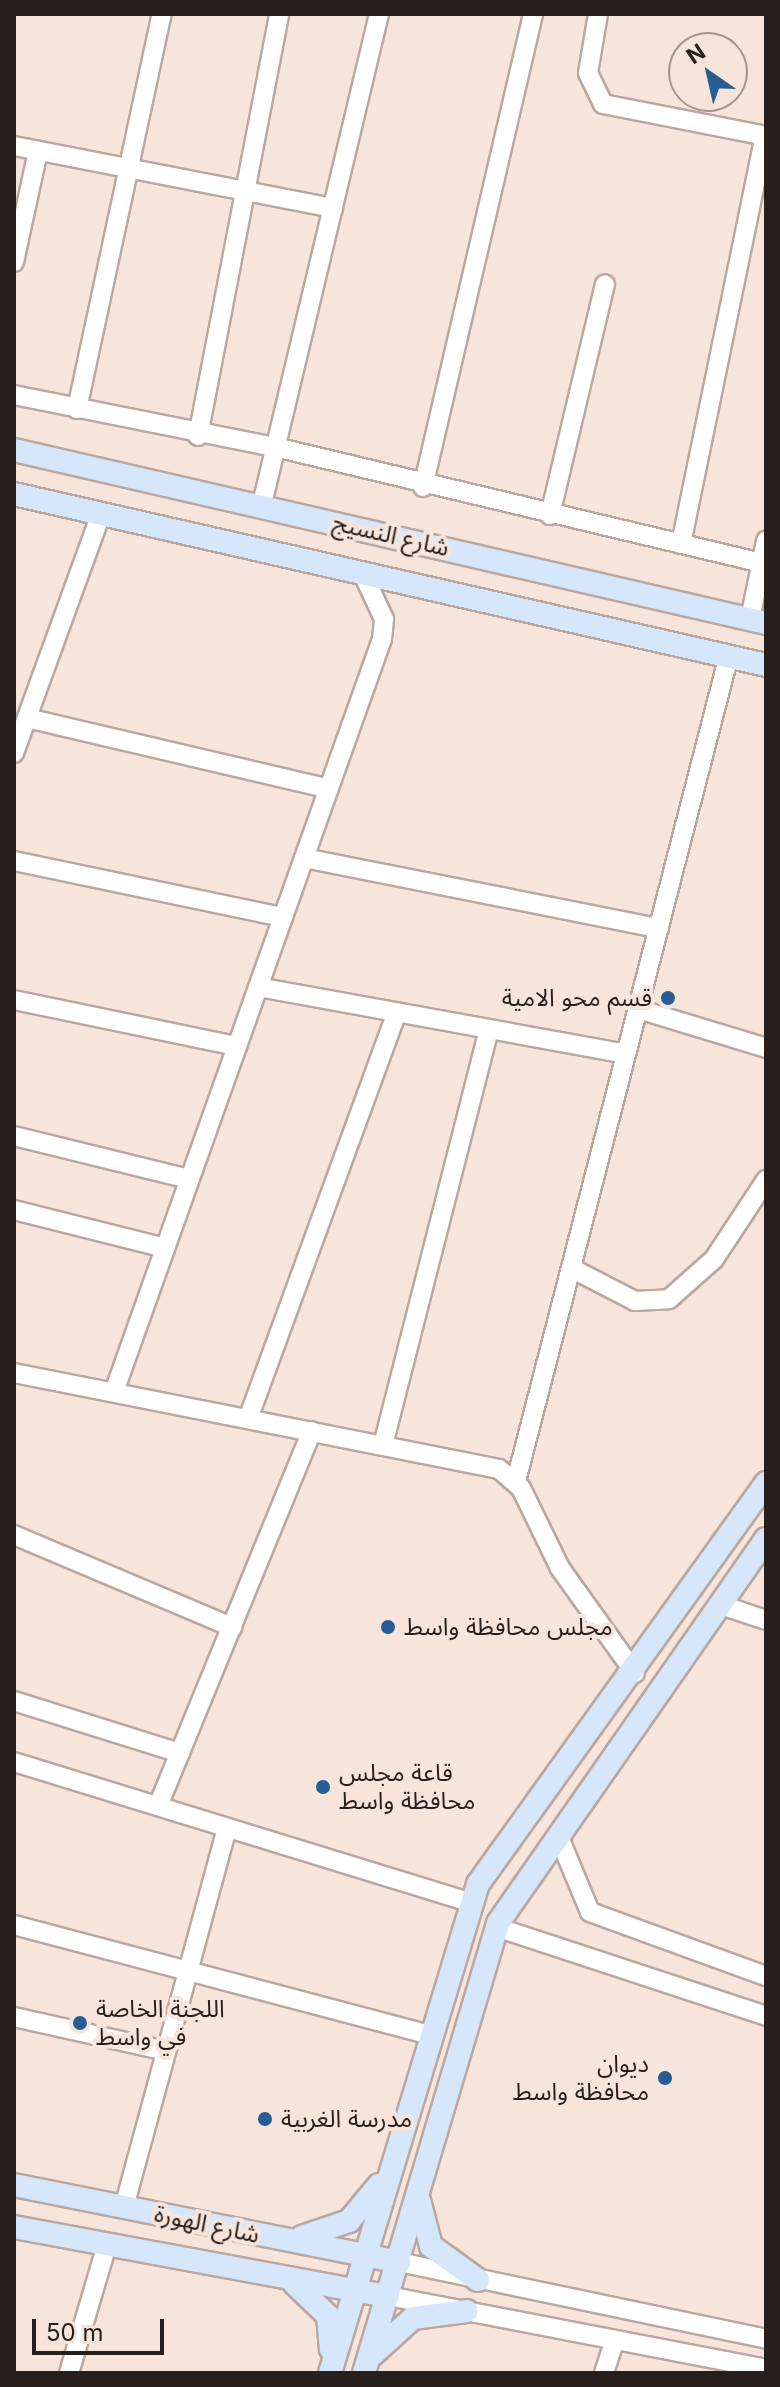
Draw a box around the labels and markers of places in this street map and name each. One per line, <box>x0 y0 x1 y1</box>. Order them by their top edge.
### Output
place label: قسم محو الامية <box>502 984 652 1012</box>
marker: قسم محو الامية <box>659 989 677 1007</box>
place label: مجلس محافظة واسط <box>404 1613 613 1641</box>
marker: مجلس محافظة واسط <box>379 1618 397 1636</box>
place label: قاعة مجلس محافظة واسط <box>339 1759 475 1815</box>
marker: قاعة مجلس محافظة واسط <box>314 1778 332 1796</box>
place label: اللجنة الخاصة في واسط <box>96 1995 225 2051</box>
marker: اللجنة الخاصة في واسط <box>71 2014 89 2032</box>
place label: ديوان محافظة واسط <box>513 2050 649 2106</box>
marker: ديوان محافظة واسط <box>656 2069 674 2087</box>
place label: مدرسة الغربية <box>281 2105 412 2133</box>
marker: مدرسة الغربية <box>256 2110 274 2128</box>

